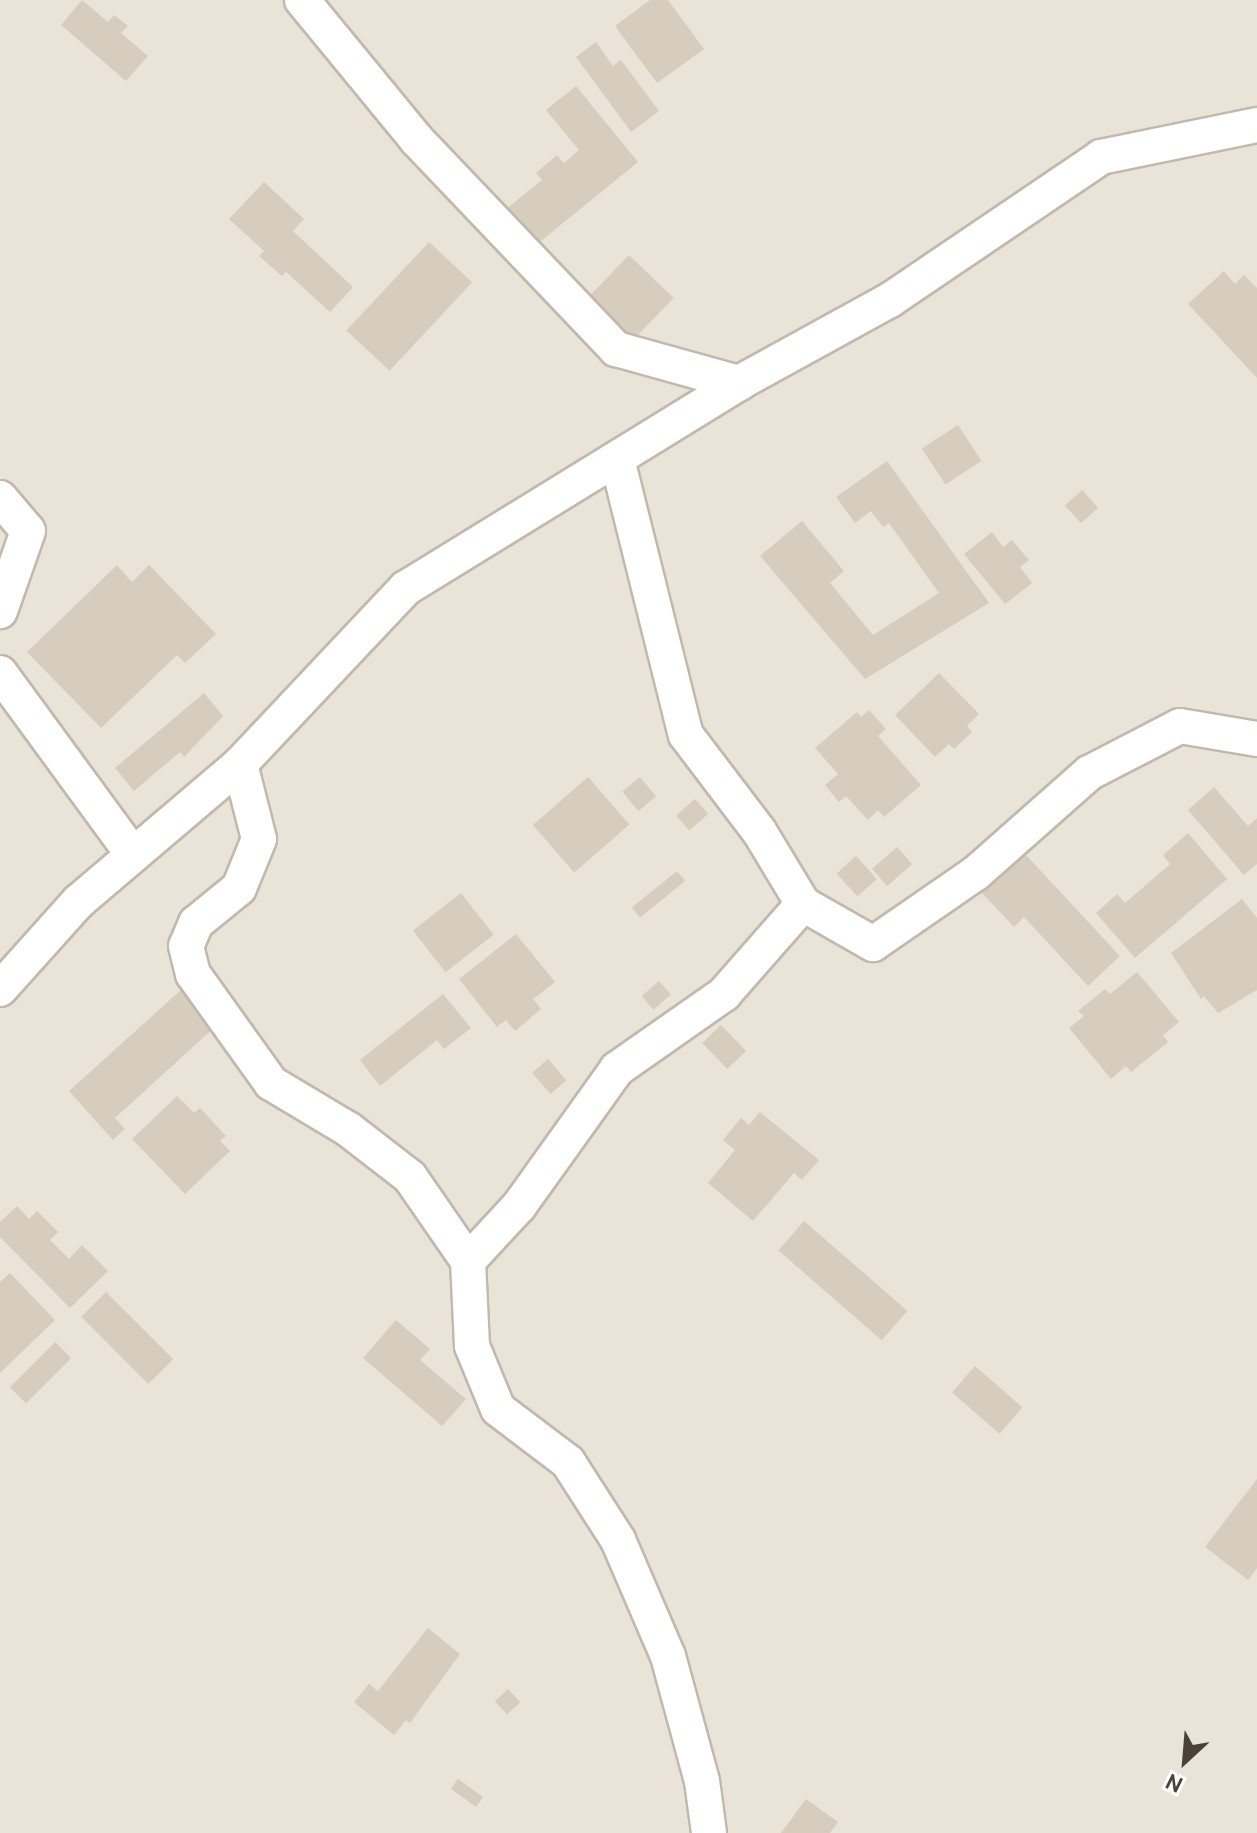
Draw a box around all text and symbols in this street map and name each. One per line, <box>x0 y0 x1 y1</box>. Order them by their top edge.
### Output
north arrow <box>1145 1721 1225 1801</box>
text: N <box>1161 1767 1187 1799</box>

